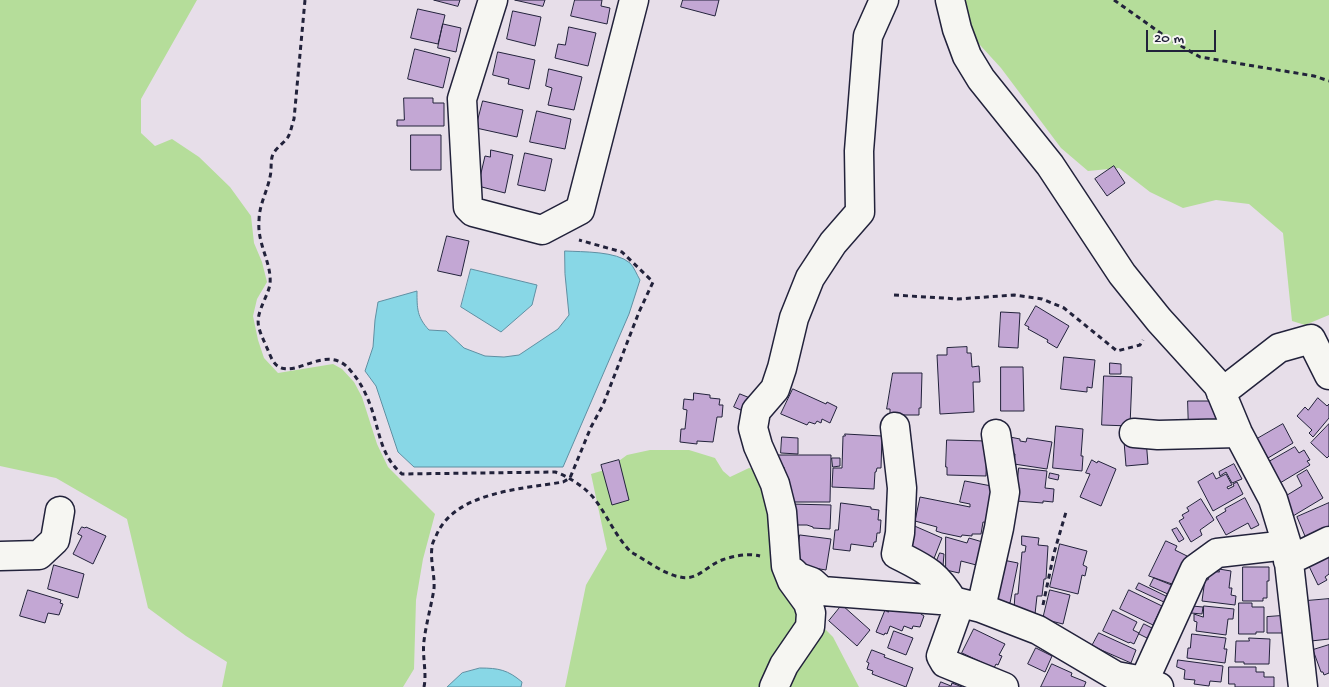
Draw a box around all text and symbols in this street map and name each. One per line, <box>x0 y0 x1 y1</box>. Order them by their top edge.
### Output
scale bar <box>1149 20 1219 52</box>
text: 20 m <box>1154 30 1184 48</box>

